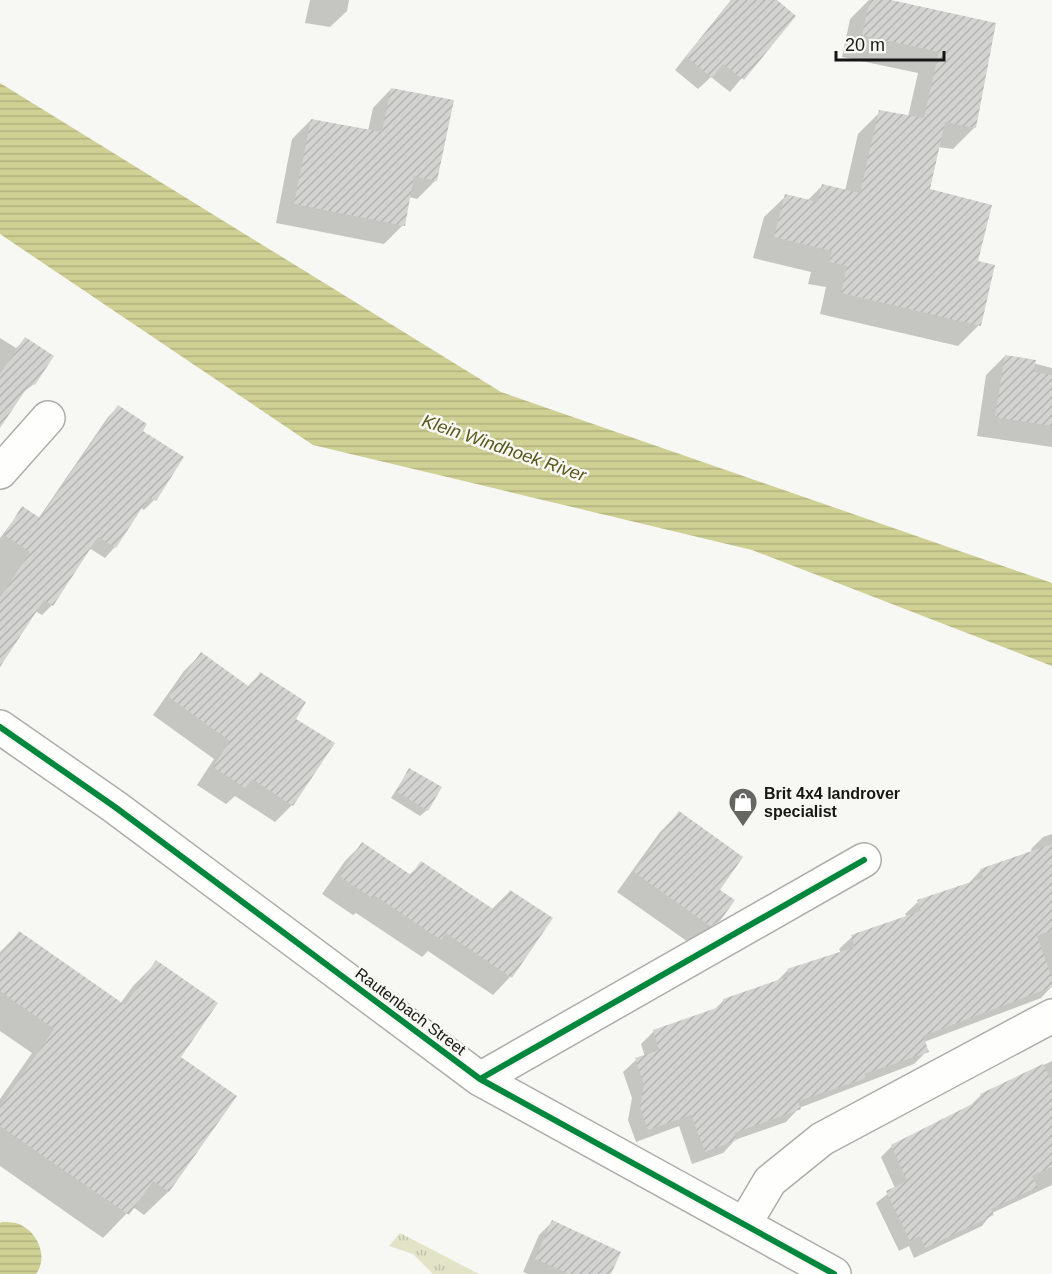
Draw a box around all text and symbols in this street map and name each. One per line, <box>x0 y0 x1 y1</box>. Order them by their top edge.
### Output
scale bar <box>836 24 944 62</box>
text: 20 m <box>845 35 885 55</box>
water label: Klein Windhoek River <box>419 411 589 486</box>
place label: Brit 4x4 landrover specialist <box>764 785 900 820</box>
shop icon: Brit 4x4 landrover specialist <box>727 786 759 828</box>
street label: Rautenbach Street <box>352 964 470 1059</box>

